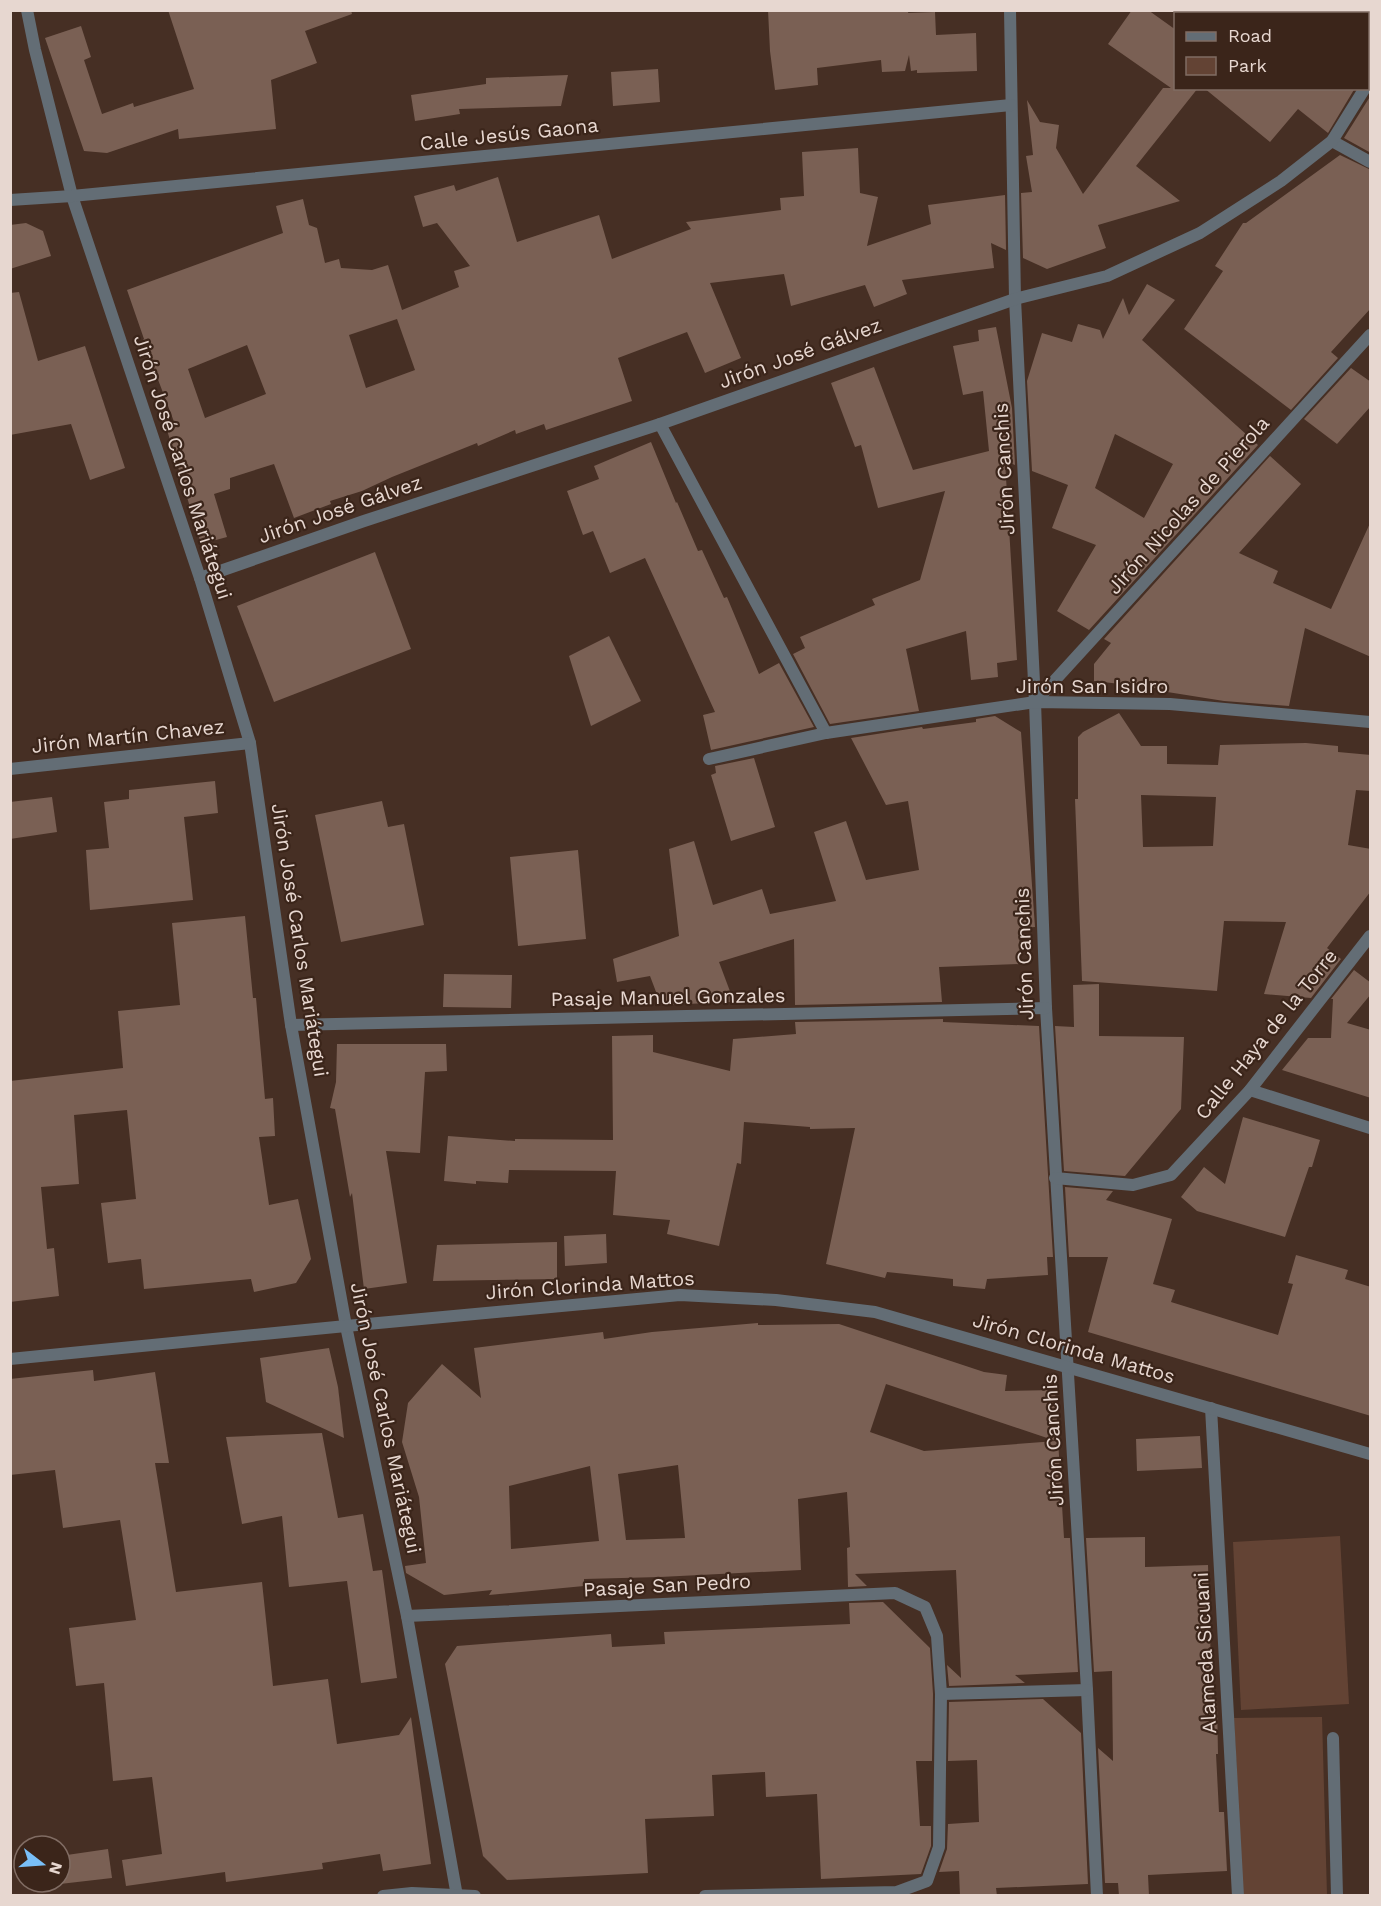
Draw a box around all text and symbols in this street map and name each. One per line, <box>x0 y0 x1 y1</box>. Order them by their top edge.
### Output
legend <box>1174 12 1369 90</box>
text: Road <box>1228 25 1272 46</box>
text: Park <box>1228 55 1267 76</box>
street label: Calle Jesús Gaona <box>418 113 600 155</box>
street label: Jirón José Gálvez <box>715 312 885 394</box>
street label: Jirón José Carlos Mariátegui <box>129 332 237 602</box>
street label: Jirón Canchis <box>989 402 1019 536</box>
street label: Jirón Nicolas de Pierola <box>1102 411 1274 599</box>
street label: Jirón José Gálvez <box>255 470 425 548</box>
street label: Jirón San Isidro <box>1016 674 1168 698</box>
street label: Jirón Martín Chavez <box>30 714 226 758</box>
street label: Jirón José Carlos Mariátegui <box>267 801 333 1079</box>
street label: Jirón Canchis <box>1010 887 1038 1021</box>
street label: Calle Haya de la Torre <box>1190 944 1342 1124</box>
street label: Pasaje Manuel Gonzales <box>550 983 786 1011</box>
street label: Jirón Clorinda Mattos <box>485 1266 695 1304</box>
street label: Jirón José Carlos Mariátegui <box>345 1280 427 1556</box>
street label: Jirón Clorinda Mattos <box>970 1308 1178 1388</box>
street label: Jirón Canchis <box>1038 1373 1068 1507</box>
street label: Pasaje San Pedro <box>582 1569 752 1601</box>
street label: Alameda Sicuani <box>1189 1571 1221 1735</box>
north arrow <box>12 1834 72 1894</box>
text: N <box>45 1860 67 1877</box>

